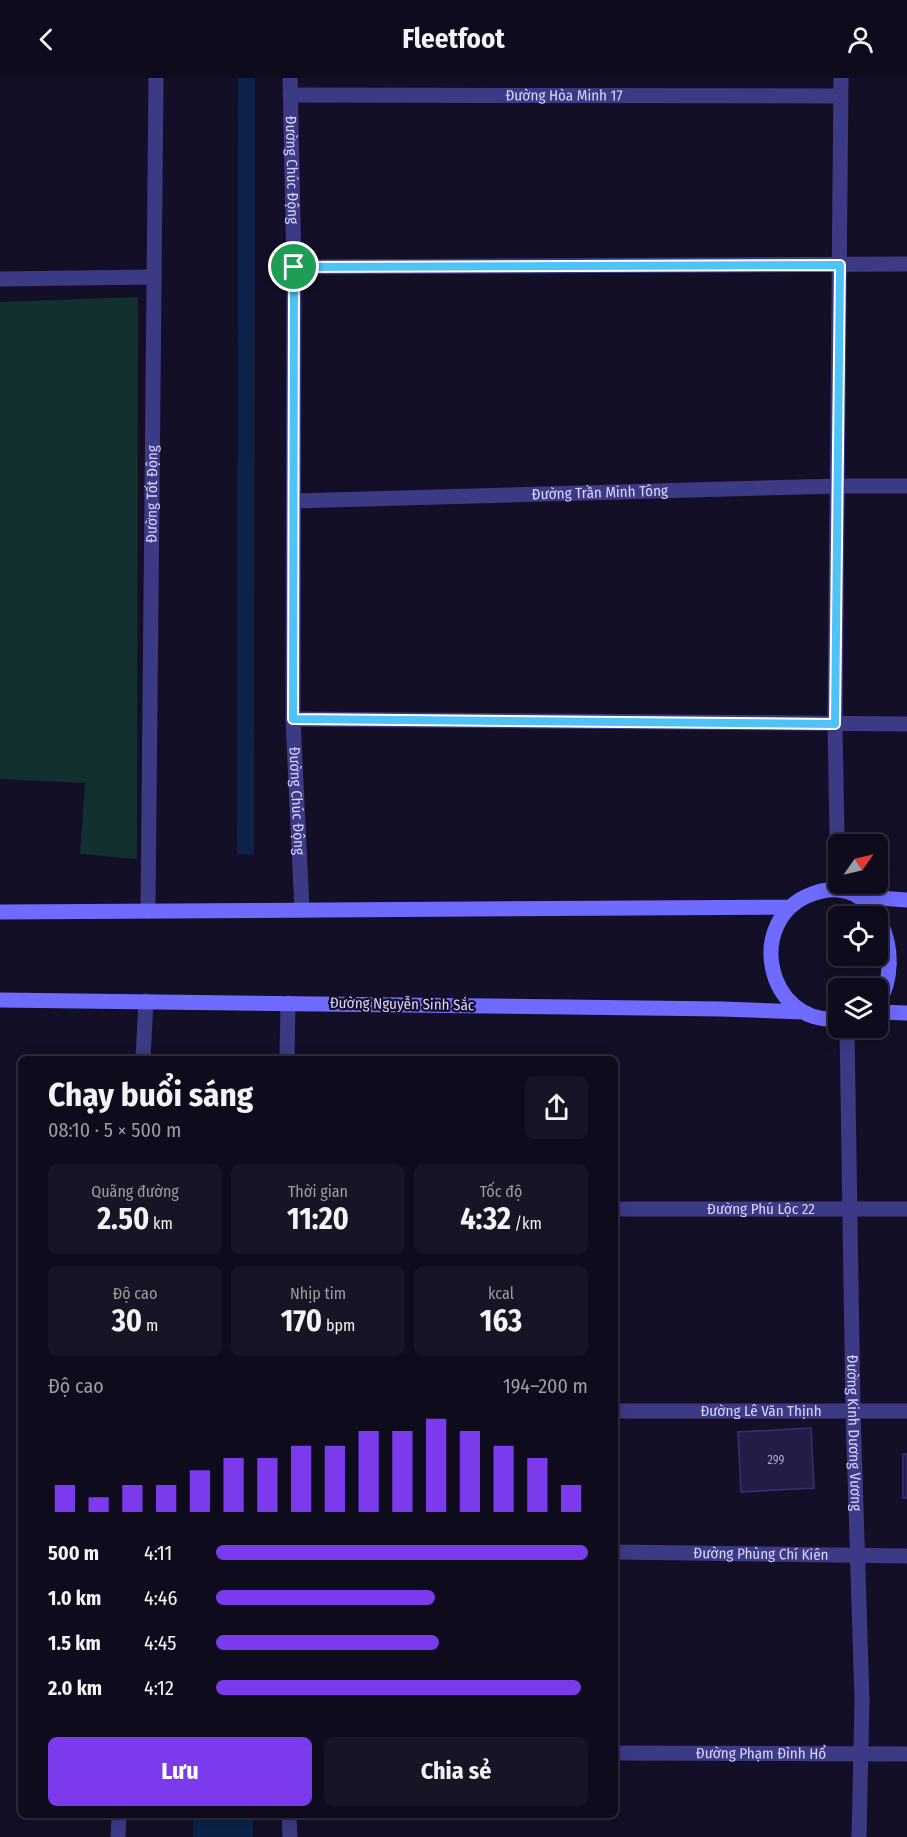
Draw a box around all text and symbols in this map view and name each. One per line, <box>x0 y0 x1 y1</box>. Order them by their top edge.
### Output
icon: back <box>30 23 63 56</box>
text: Fleetfoot <box>402 23 505 55</box>
icon: person <box>844 23 877 56</box>
street label: Đường Hòa Minh 17 <box>505 86 623 105</box>
street label: Đường Chúc Động <box>282 116 302 224</box>
pin <box>268 241 319 292</box>
icon: arrive <box>277 250 310 283</box>
street label: Đường Tốt Động <box>143 445 161 543</box>
street label: Đường Trần Minh Tông <box>531 482 668 503</box>
street label: Đường Chúc Động <box>285 746 308 855</box>
north arrow <box>828 834 888 894</box>
map controls <box>828 834 888 1038</box>
button: locate <box>828 906 888 966</box>
button: layers <box>828 978 888 1038</box>
street label: Đường Nguyễn Sinh Sắc <box>330 994 475 1014</box>
text: Chạy buổi sáng <box>48 1075 253 1115</box>
button: share <box>525 1076 588 1139</box>
text: 08:10 · 5 × 500 m <box>48 1118 181 1142</box>
text: Quãng đường <box>91 1182 179 1201</box>
text: Thời gian <box>288 1182 348 1201</box>
text: Tốc độ <box>480 1182 522 1201</box>
street label: Đường Phú Lộc 22 <box>707 1200 815 1218</box>
text: 2.50 <box>97 1201 149 1237</box>
text: 11:20 <box>287 1201 349 1237</box>
text: 4:32 <box>460 1201 511 1237</box>
text: km <box>149 1214 173 1233</box>
text: /km <box>511 1214 542 1233</box>
text: Độ cao <box>113 1284 157 1303</box>
text: Nhịp tim <box>290 1284 346 1303</box>
text: kcal <box>488 1284 514 1303</box>
text: 30 <box>112 1303 142 1339</box>
text: 170 <box>281 1303 322 1339</box>
text: 163 <box>480 1303 522 1339</box>
text: m <box>142 1316 158 1335</box>
text: bpm <box>322 1316 355 1335</box>
street label: Đường Kinh Dương Vương <box>843 1355 865 1511</box>
text: Độ cao <box>48 1374 104 1398</box>
text: 194–200 m <box>503 1374 588 1398</box>
street label: Đường Lê Văn Thịnh <box>700 1402 822 1420</box>
house number: 299 <box>768 1453 785 1467</box>
text: 500 m <box>48 1541 99 1565</box>
text: 4:11 <box>144 1541 172 1565</box>
street label: Đường Phùng Chí Kiên <box>693 1544 829 1564</box>
text: 1.0 km <box>48 1586 101 1610</box>
text: 4:46 <box>144 1586 177 1610</box>
text: 1.5 km <box>48 1631 101 1655</box>
text: 4:45 <box>144 1631 176 1655</box>
text: 2.0 km <box>48 1676 102 1700</box>
text: 4:12 <box>144 1676 174 1700</box>
button: Lưu <box>48 1737 312 1806</box>
button: Chia sẻ <box>324 1737 588 1806</box>
street label: Đường Phạm Đình Hổ <box>696 1744 826 1763</box>

